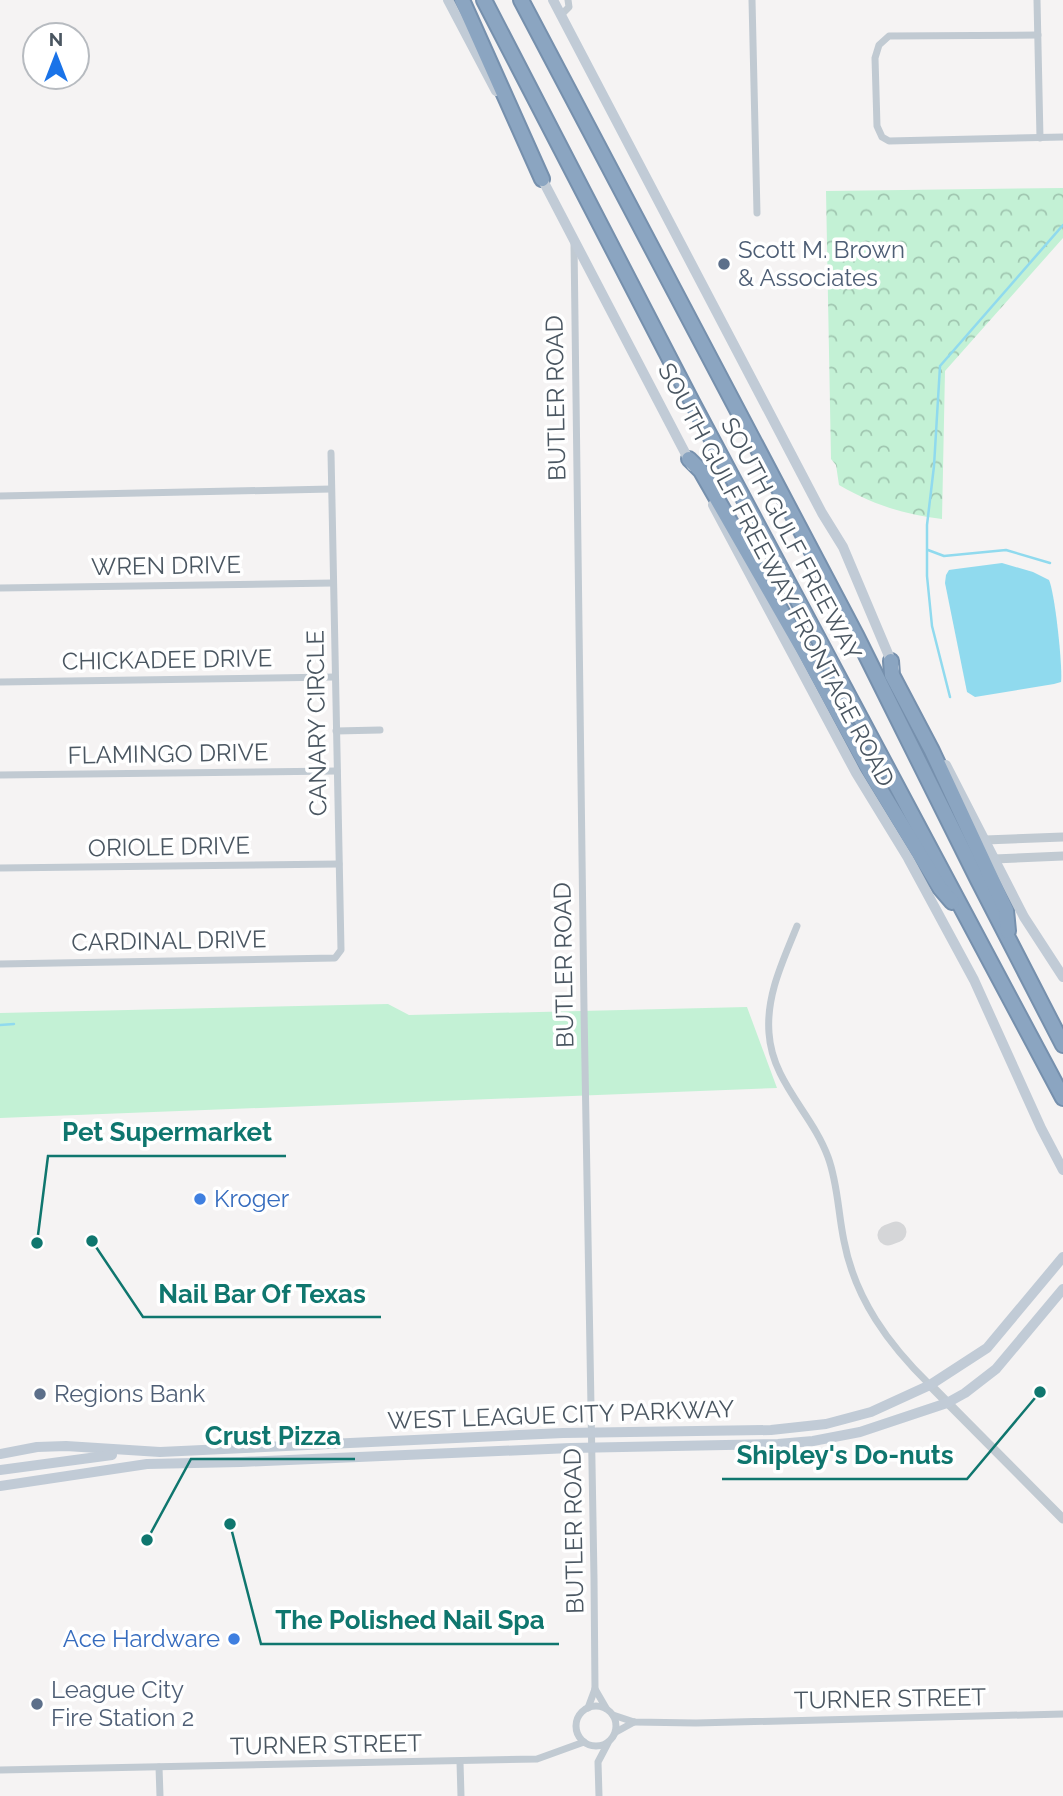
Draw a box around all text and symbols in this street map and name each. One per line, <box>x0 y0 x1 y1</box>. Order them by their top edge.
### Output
north arrow <box>21 21 91 91</box>
text: N <box>49 28 63 50</box>
place label: Scott M. Brown & Associates <box>738 235 905 292</box>
marker: Scott M. Brown & Associates <box>716 256 732 272</box>
street label: BUTLER ROAD <box>540 315 571 481</box>
street label: SOUTH GULF FREEWAY FRONTAGE ROAD <box>652 358 901 791</box>
street label: SOUTH GULF FREEWAY <box>715 412 868 665</box>
street label: WREN DRIVE <box>91 550 241 581</box>
street label: CANARY CIRCLE <box>300 630 333 816</box>
street label: CHICKADEE DRIVE <box>62 643 272 676</box>
street label: FLAMINGO DRIVE <box>67 737 269 770</box>
street label: ORIOLE DRIVE <box>88 831 250 862</box>
street label: BUTLER ROAD <box>548 882 579 1048</box>
street label: CARDINAL DRIVE <box>71 924 267 957</box>
callout: Pet Supermarket <box>48 1109 286 1156</box>
text: Pet Supermarket <box>62 1117 272 1147</box>
place label: Kroger <box>214 1184 290 1213</box>
marker: Kroger <box>192 1191 208 1207</box>
callout: Nail Bar Of Texas <box>143 1270 381 1317</box>
text: Nail Bar Of Texas <box>158 1279 366 1309</box>
place label: Regions Bank <box>54 1379 205 1408</box>
marker: Regions Bank <box>32 1386 48 1402</box>
street label: WEST LEAGUE CITY PARKWAY <box>387 1394 735 1435</box>
callout: Crust Pizza <box>191 1412 355 1459</box>
text: Crust Pizza <box>205 1421 341 1451</box>
callout: Shipley's Do-nuts <box>722 1432 967 1479</box>
text: Shipley's Do-nuts <box>736 1440 954 1470</box>
street label: BUTLER ROAD <box>558 1448 589 1614</box>
callout: The Polished Nail Spa <box>261 1597 559 1644</box>
text: The Polished Nail Spa <box>275 1605 545 1635</box>
place label: Ace Hardware <box>63 1624 220 1653</box>
marker: Ace Hardware <box>226 1631 242 1647</box>
place label: League City Fire Station 2 <box>51 1675 194 1732</box>
street label: TURNER STREET <box>794 1682 987 1715</box>
marker: League City Fire Station 2 <box>29 1696 45 1712</box>
street label: TURNER STREET <box>230 1728 423 1761</box>

